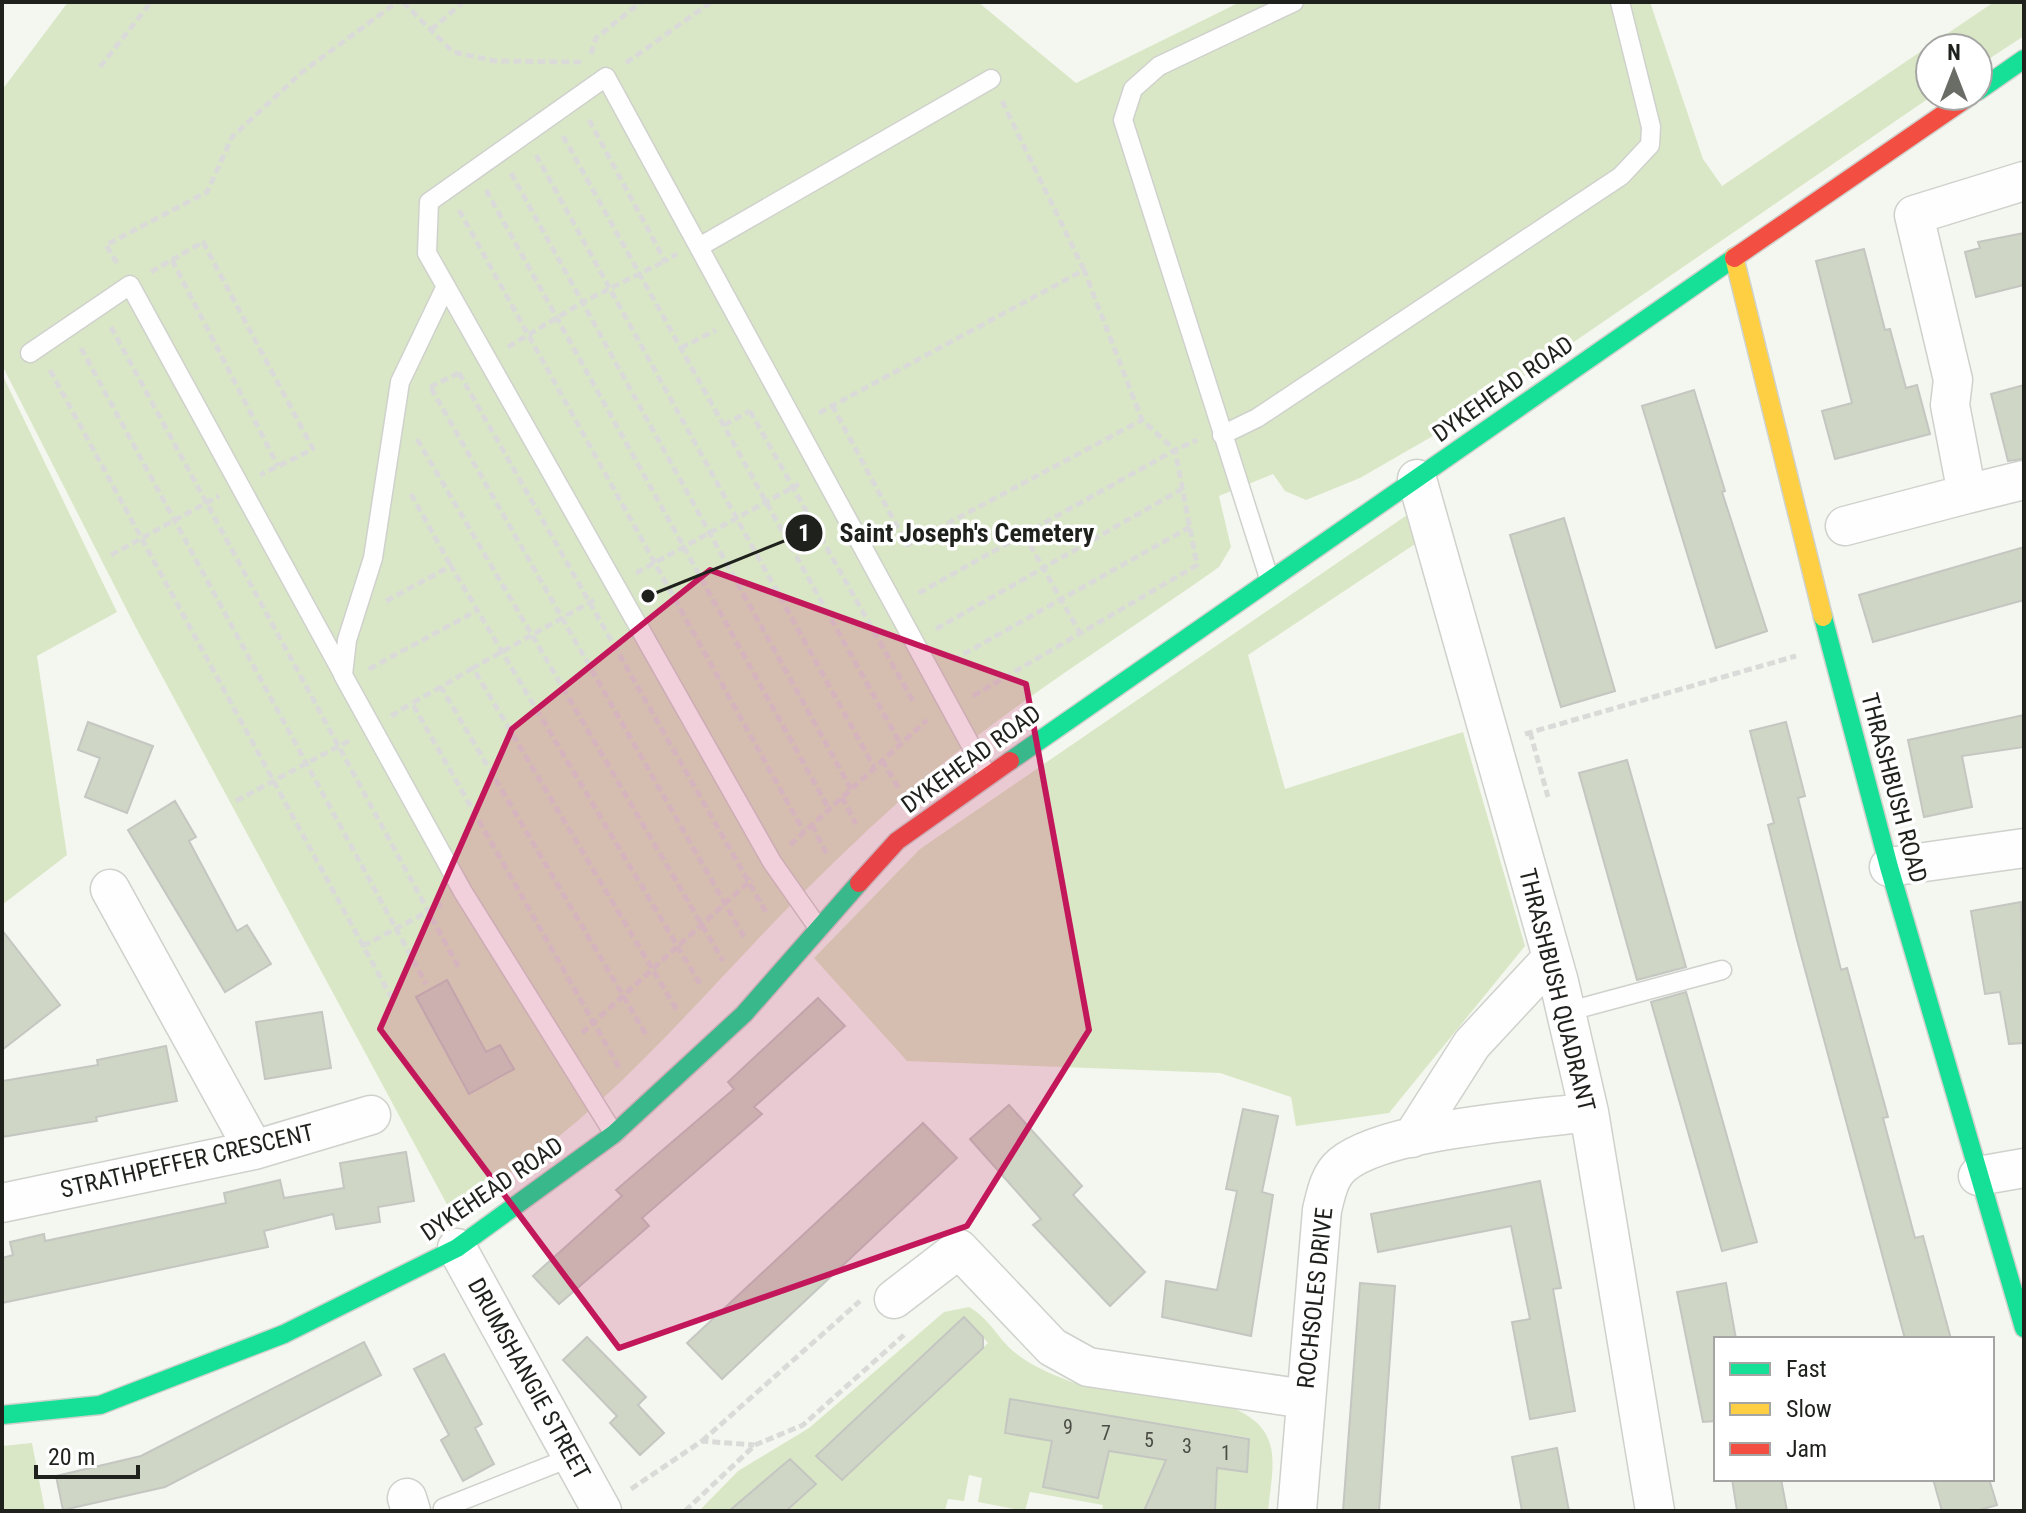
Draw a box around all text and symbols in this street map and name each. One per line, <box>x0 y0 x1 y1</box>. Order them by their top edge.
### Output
north arrow <box>1914 32 1994 112</box>
text: N <box>1947 40 1961 65</box>
street label: DYKEHEAD ROAD <box>1427 330 1579 448</box>
callout: Saint Joseph's Cemetery <box>784 508 1111 558</box>
text: Saint Joseph's Cemetery <box>840 518 1095 548</box>
text: 1 <box>798 519 810 547</box>
street label: THRASHBUSH ROAD <box>1855 690 1933 886</box>
street label: DYKEHEAD ROAD <box>896 699 1046 819</box>
street label: THRASHBUSH QUADRANT <box>1513 866 1601 1114</box>
street label: STRATHPEFFER CRESCENT <box>58 1118 316 1204</box>
street label: DYKEHEAD ROAD <box>416 1131 568 1247</box>
street label: ROCHSOLES DRIVE <box>1292 1206 1338 1390</box>
street label: DRUMSHANGIE STREET <box>462 1273 596 1485</box>
legend <box>1714 1337 1994 1481</box>
text: Fast <box>1786 1355 1827 1383</box>
text: Slow <box>1786 1395 1832 1423</box>
house number: 9 <box>1063 1415 1073 1439</box>
house number: 7 <box>1101 1421 1111 1445</box>
house number: 5 <box>1144 1428 1154 1452</box>
scale bar <box>36 1429 138 1479</box>
house number: 3 <box>1182 1434 1192 1458</box>
text: Jam <box>1786 1435 1827 1463</box>
house number: 1 <box>1221 1441 1231 1465</box>
text: 20 m <box>48 1443 95 1471</box>

